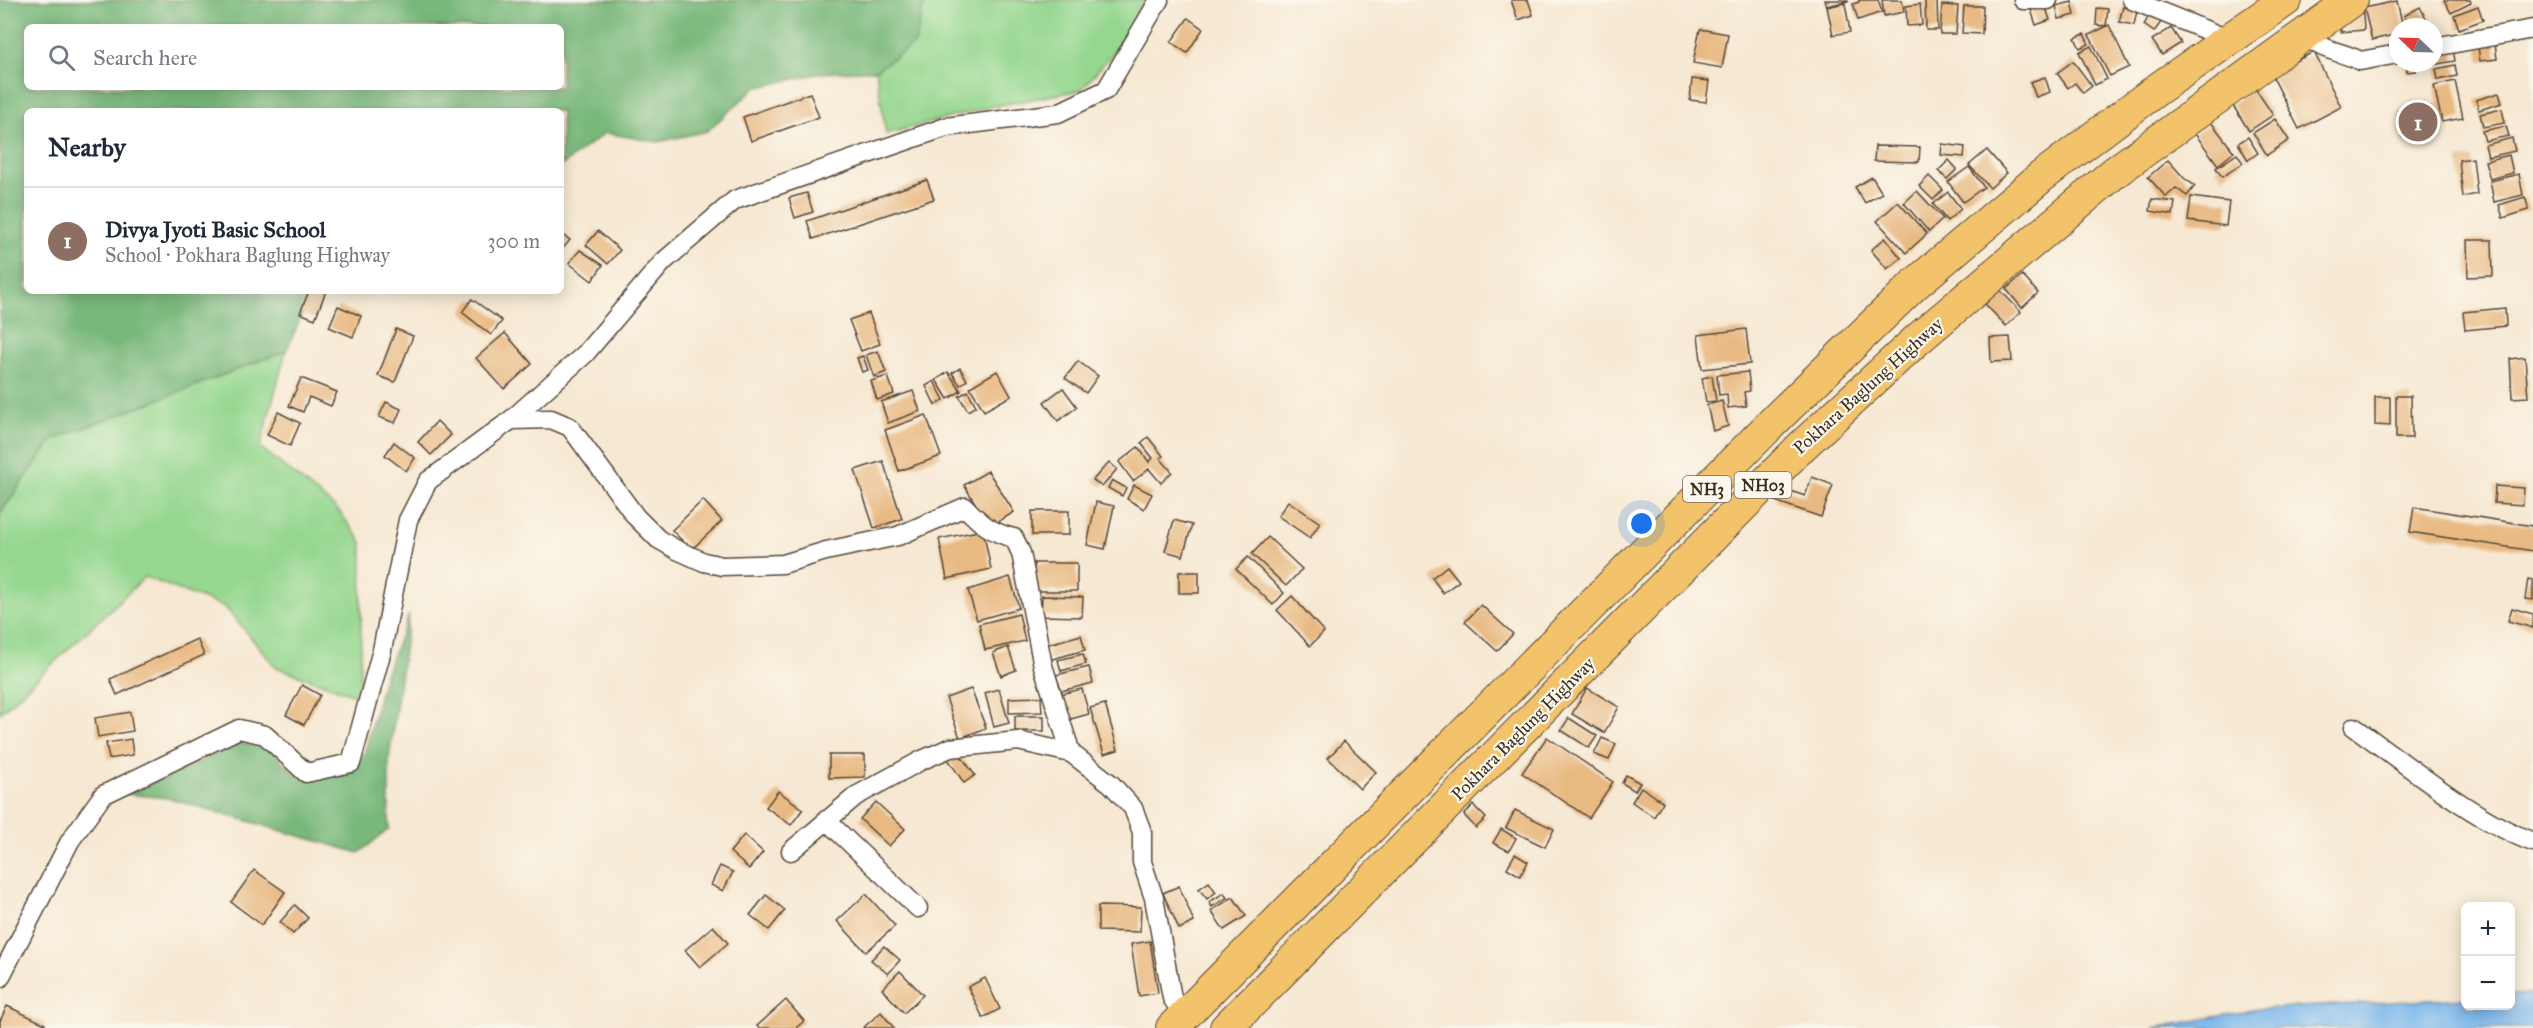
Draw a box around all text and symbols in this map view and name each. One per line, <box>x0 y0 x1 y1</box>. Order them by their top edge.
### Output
north arrow <box>2389 18 2443 72</box>
search box <box>24 24 564 90</box>
icon: search <box>45 41 78 74</box>
text: Search here <box>93 44 197 71</box>
pin: 1 <box>2398 100 2438 144</box>
text: Nearby <box>48 131 126 163</box>
text: Divya Jyoti Basic School <box>105 216 326 243</box>
text: 1 <box>64 229 71 253</box>
text: 300 m <box>488 229 540 253</box>
text: School · Pokhara Baglung Highway <box>105 243 390 267</box>
street label: Pokhara Baglung Highway <box>1789 313 1948 460</box>
road number: NH03 <box>1734 472 1792 498</box>
road number: NH3 <box>1683 476 1731 502</box>
your location <box>1627 509 1656 538</box>
street label: Pokhara Baglung Highway <box>1447 652 1600 806</box>
map controls <box>2461 902 2515 1010</box>
button: + <box>2461 902 2515 956</box>
button: − <box>2461 956 2515 1010</box>

